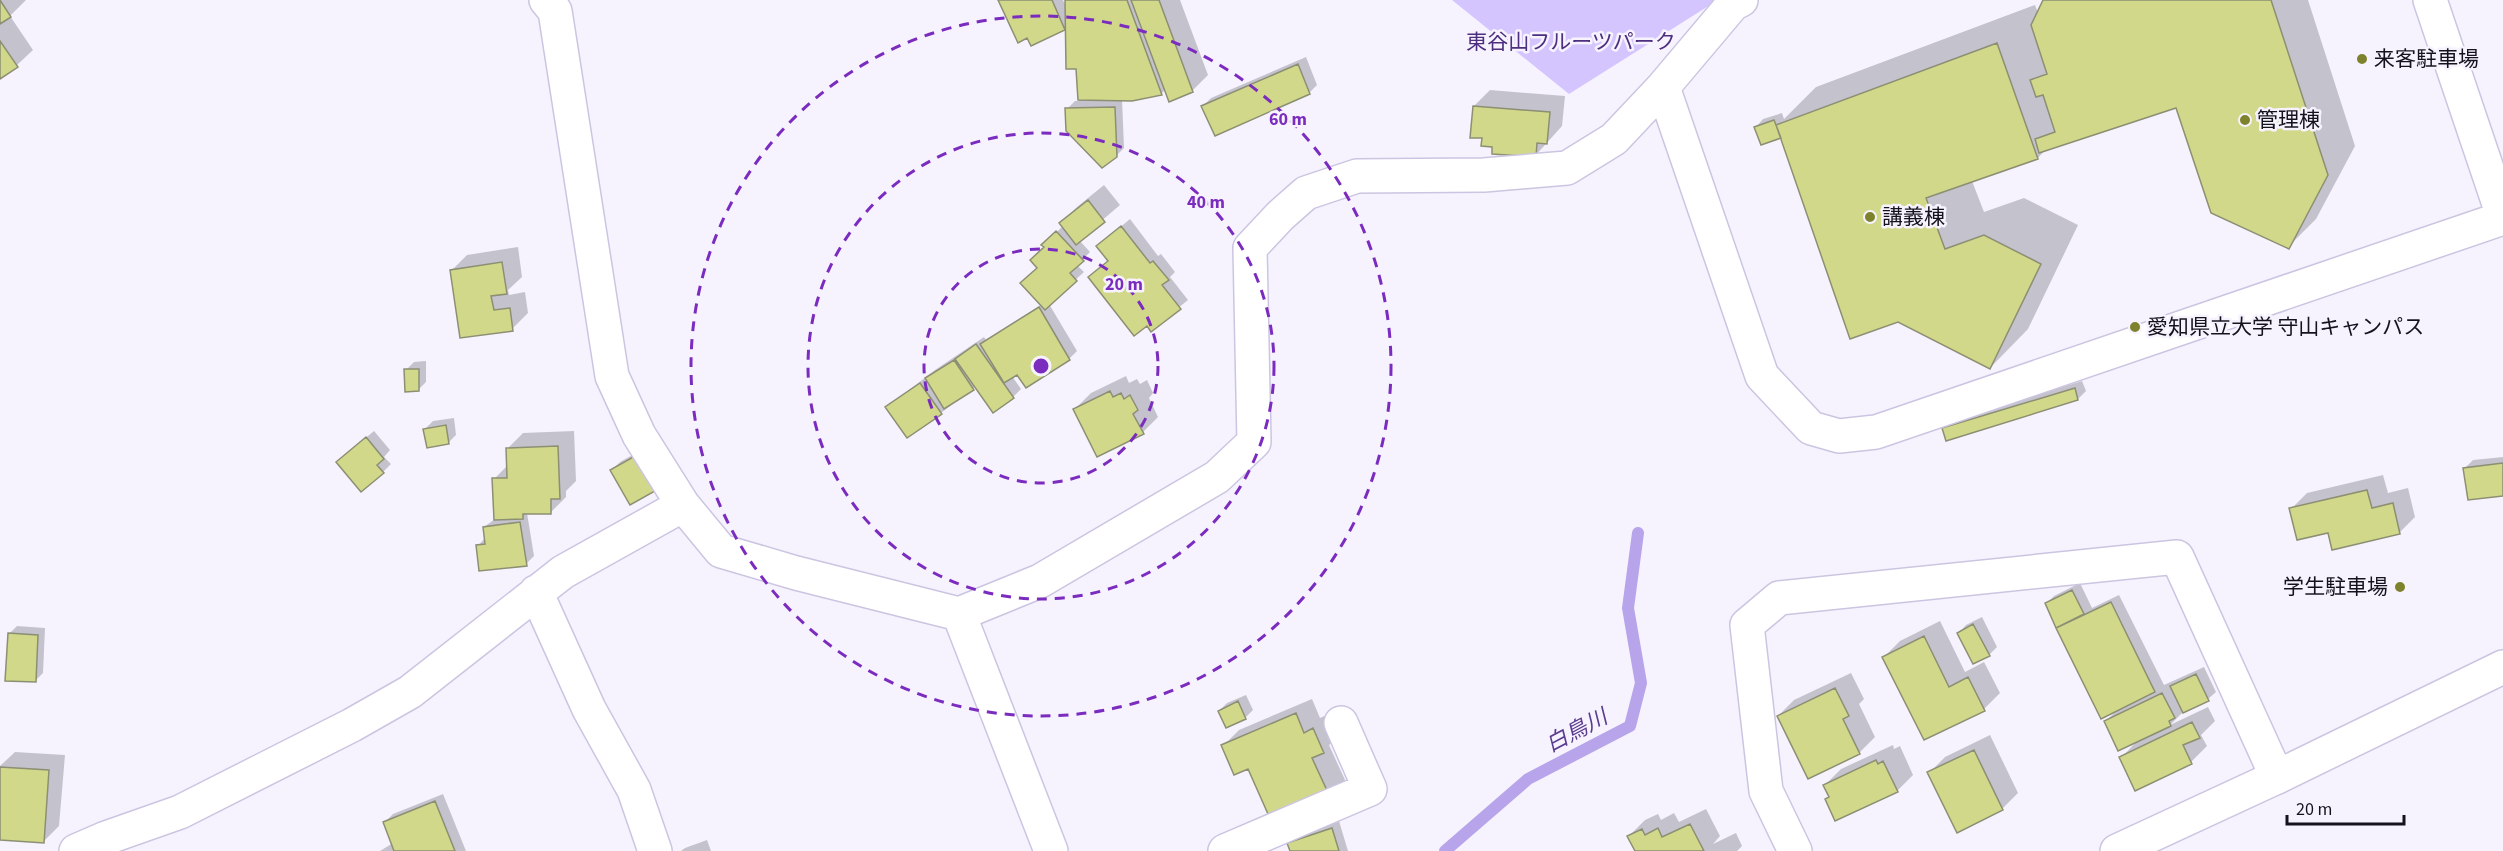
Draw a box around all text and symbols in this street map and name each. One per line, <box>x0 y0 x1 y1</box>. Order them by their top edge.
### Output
park label: 東谷山フルーツパーク <box>1466 27 1676 57</box>
place label: 来客駐車場 <box>2374 44 2479 74</box>
marker: 来客駐車場 <box>2355 52 2369 66</box>
place label: 管理棟 <box>2257 105 2320 135</box>
text: 60 m <box>1269 107 1307 132</box>
marker: 管理棟 <box>2238 113 2252 127</box>
text: 40 m <box>1187 190 1225 215</box>
place label: 講義棟 <box>1882 202 1945 232</box>
marker: 講義棟 <box>1863 210 1877 224</box>
text: 20 m <box>1105 272 1143 297</box>
place label: 愛知県立大学 守山キャンパス <box>2147 312 2424 342</box>
marker: 愛知県立大学 守山キャンパス <box>2128 320 2142 334</box>
centre of rings <box>1031 356 1051 376</box>
place label: 学生駐車場 <box>2283 572 2388 602</box>
marker: 学生駐車場 <box>2393 580 2407 594</box>
water label: 白鳥川 <box>1540 700 1615 761</box>
scale bar <box>2287 788 2404 826</box>
text: 20 m <box>2296 797 2332 822</box>

